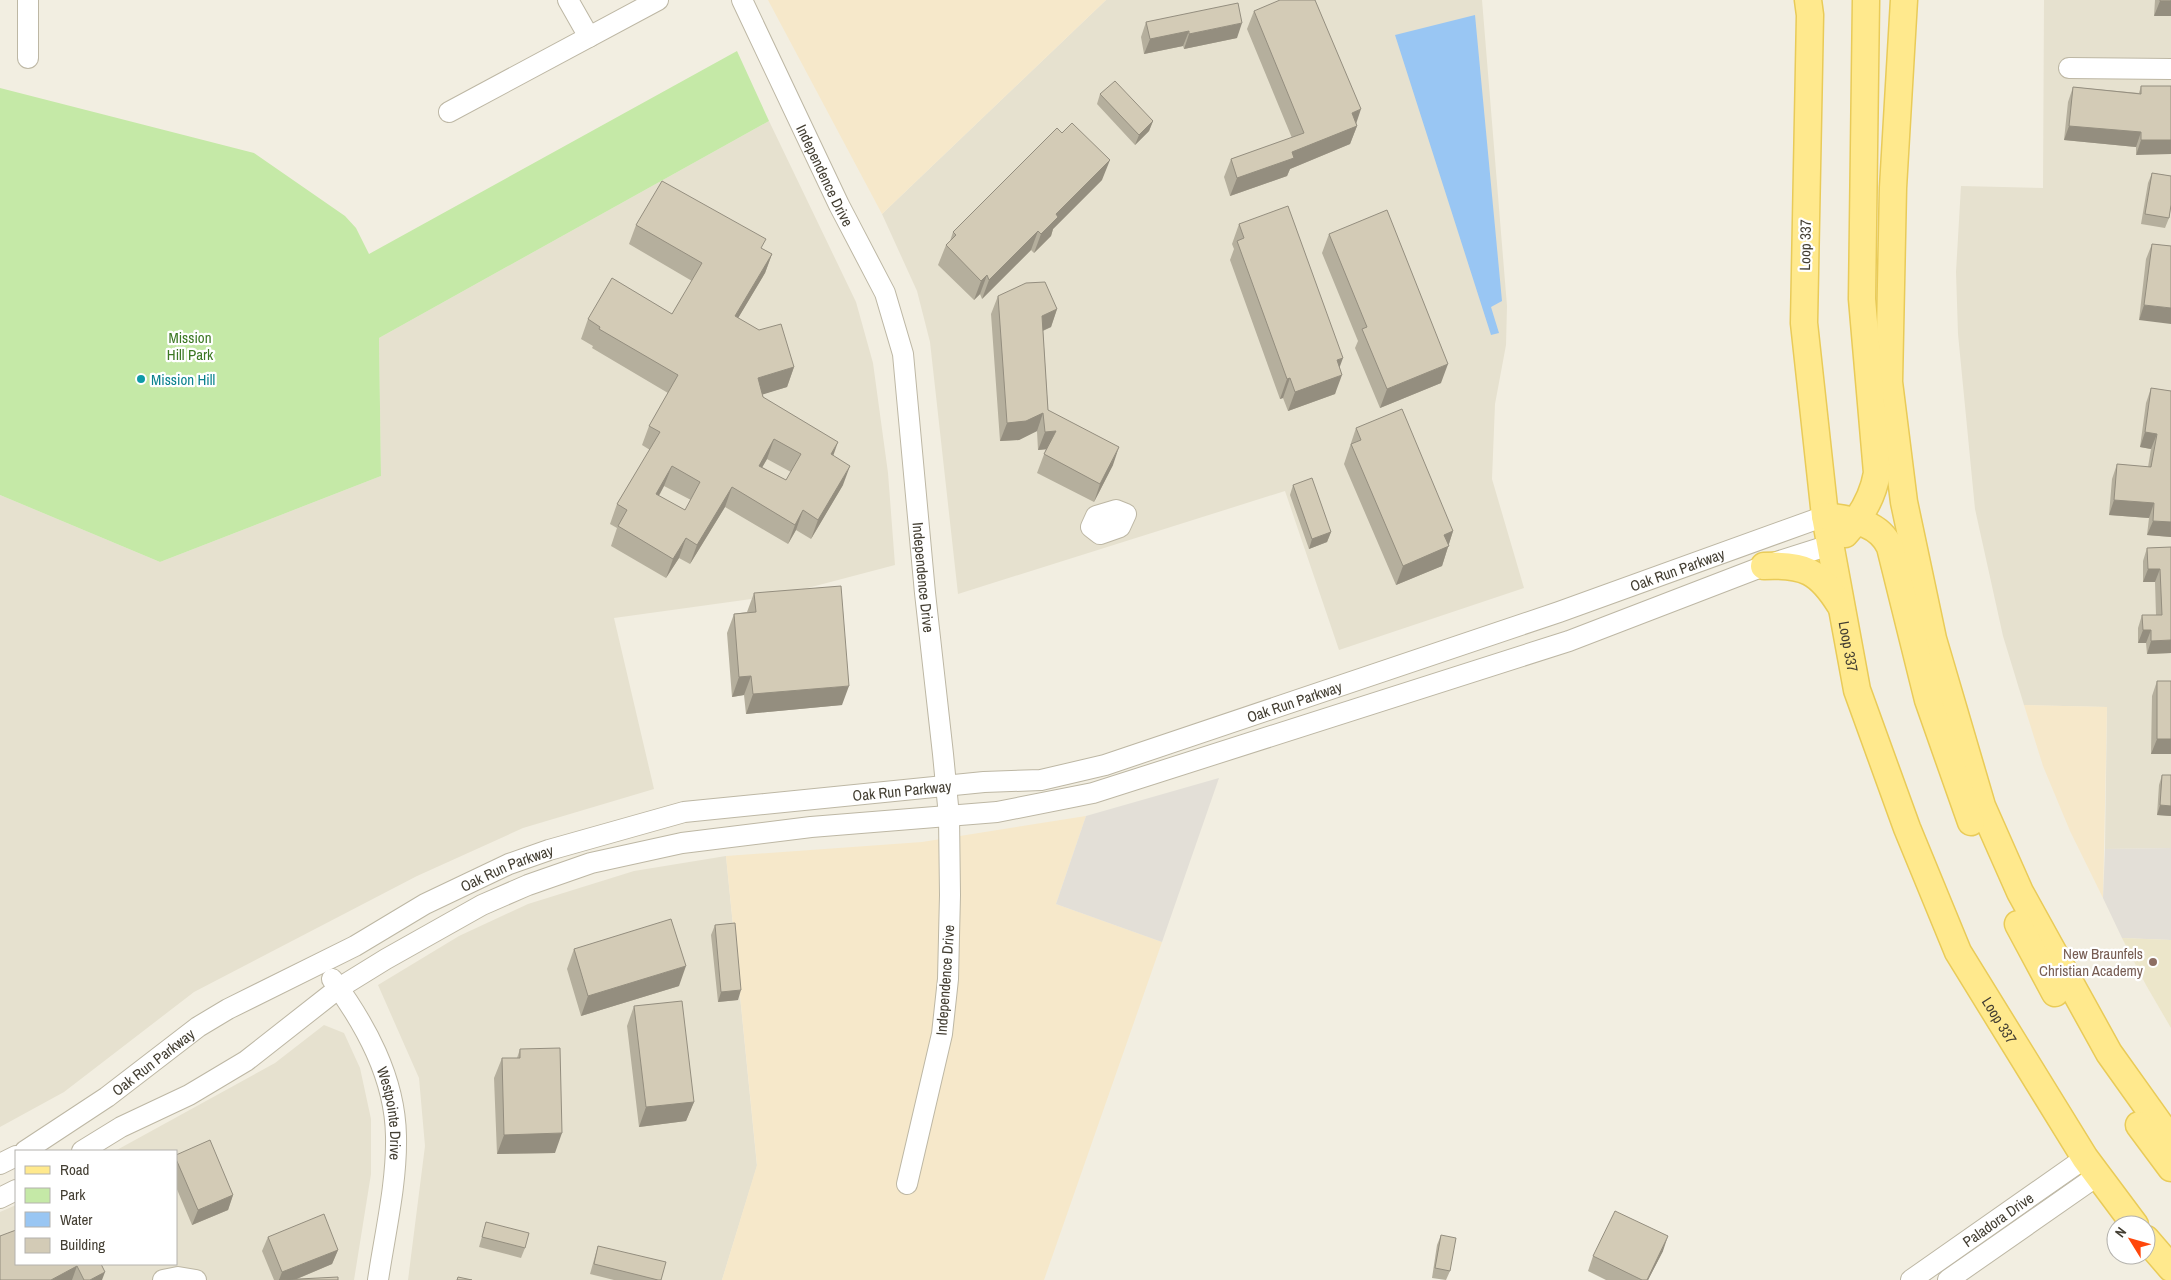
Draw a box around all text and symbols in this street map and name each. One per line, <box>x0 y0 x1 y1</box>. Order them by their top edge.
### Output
street label: Independence Drive <box>792 121 859 230</box>
street label: Loop 337 <box>1794 219 1816 271</box>
park label: Mission Hill Park <box>167 327 214 365</box>
place label: Mission Hill <box>151 369 215 390</box>
marker: Mission Hill <box>135 373 147 385</box>
street label: Independence Drive <box>908 521 940 634</box>
street label: Oak Run Parkway <box>1627 542 1728 596</box>
street label: Loop 337 <box>1834 619 1864 674</box>
street label: Oak Run Parkway <box>1244 675 1345 727</box>
street label: Oak Run Parkway <box>851 775 953 806</box>
street label: Oak Run Parkway <box>457 839 556 896</box>
street label: Independence Drive <box>931 924 959 1036</box>
place label: New Braunfels Christian Academy <box>2039 943 2144 981</box>
marker: New Braunfels Christian Academy <box>2147 956 2159 968</box>
street label: Loop 337 <box>1978 993 2022 1047</box>
street label: Oak Run Parkway <box>107 1023 199 1100</box>
street label: Westpointe Drive <box>372 1064 407 1161</box>
legend <box>15 1150 178 1265</box>
text: Road <box>60 1159 89 1180</box>
text: Park <box>60 1184 86 1205</box>
street label: Paladora Drive <box>1958 1187 2038 1251</box>
text: Water <box>60 1209 92 1230</box>
north arrow <box>2106 1215 2156 1265</box>
text: N <box>2111 1223 2130 1241</box>
text: Building <box>60 1234 105 1255</box>

